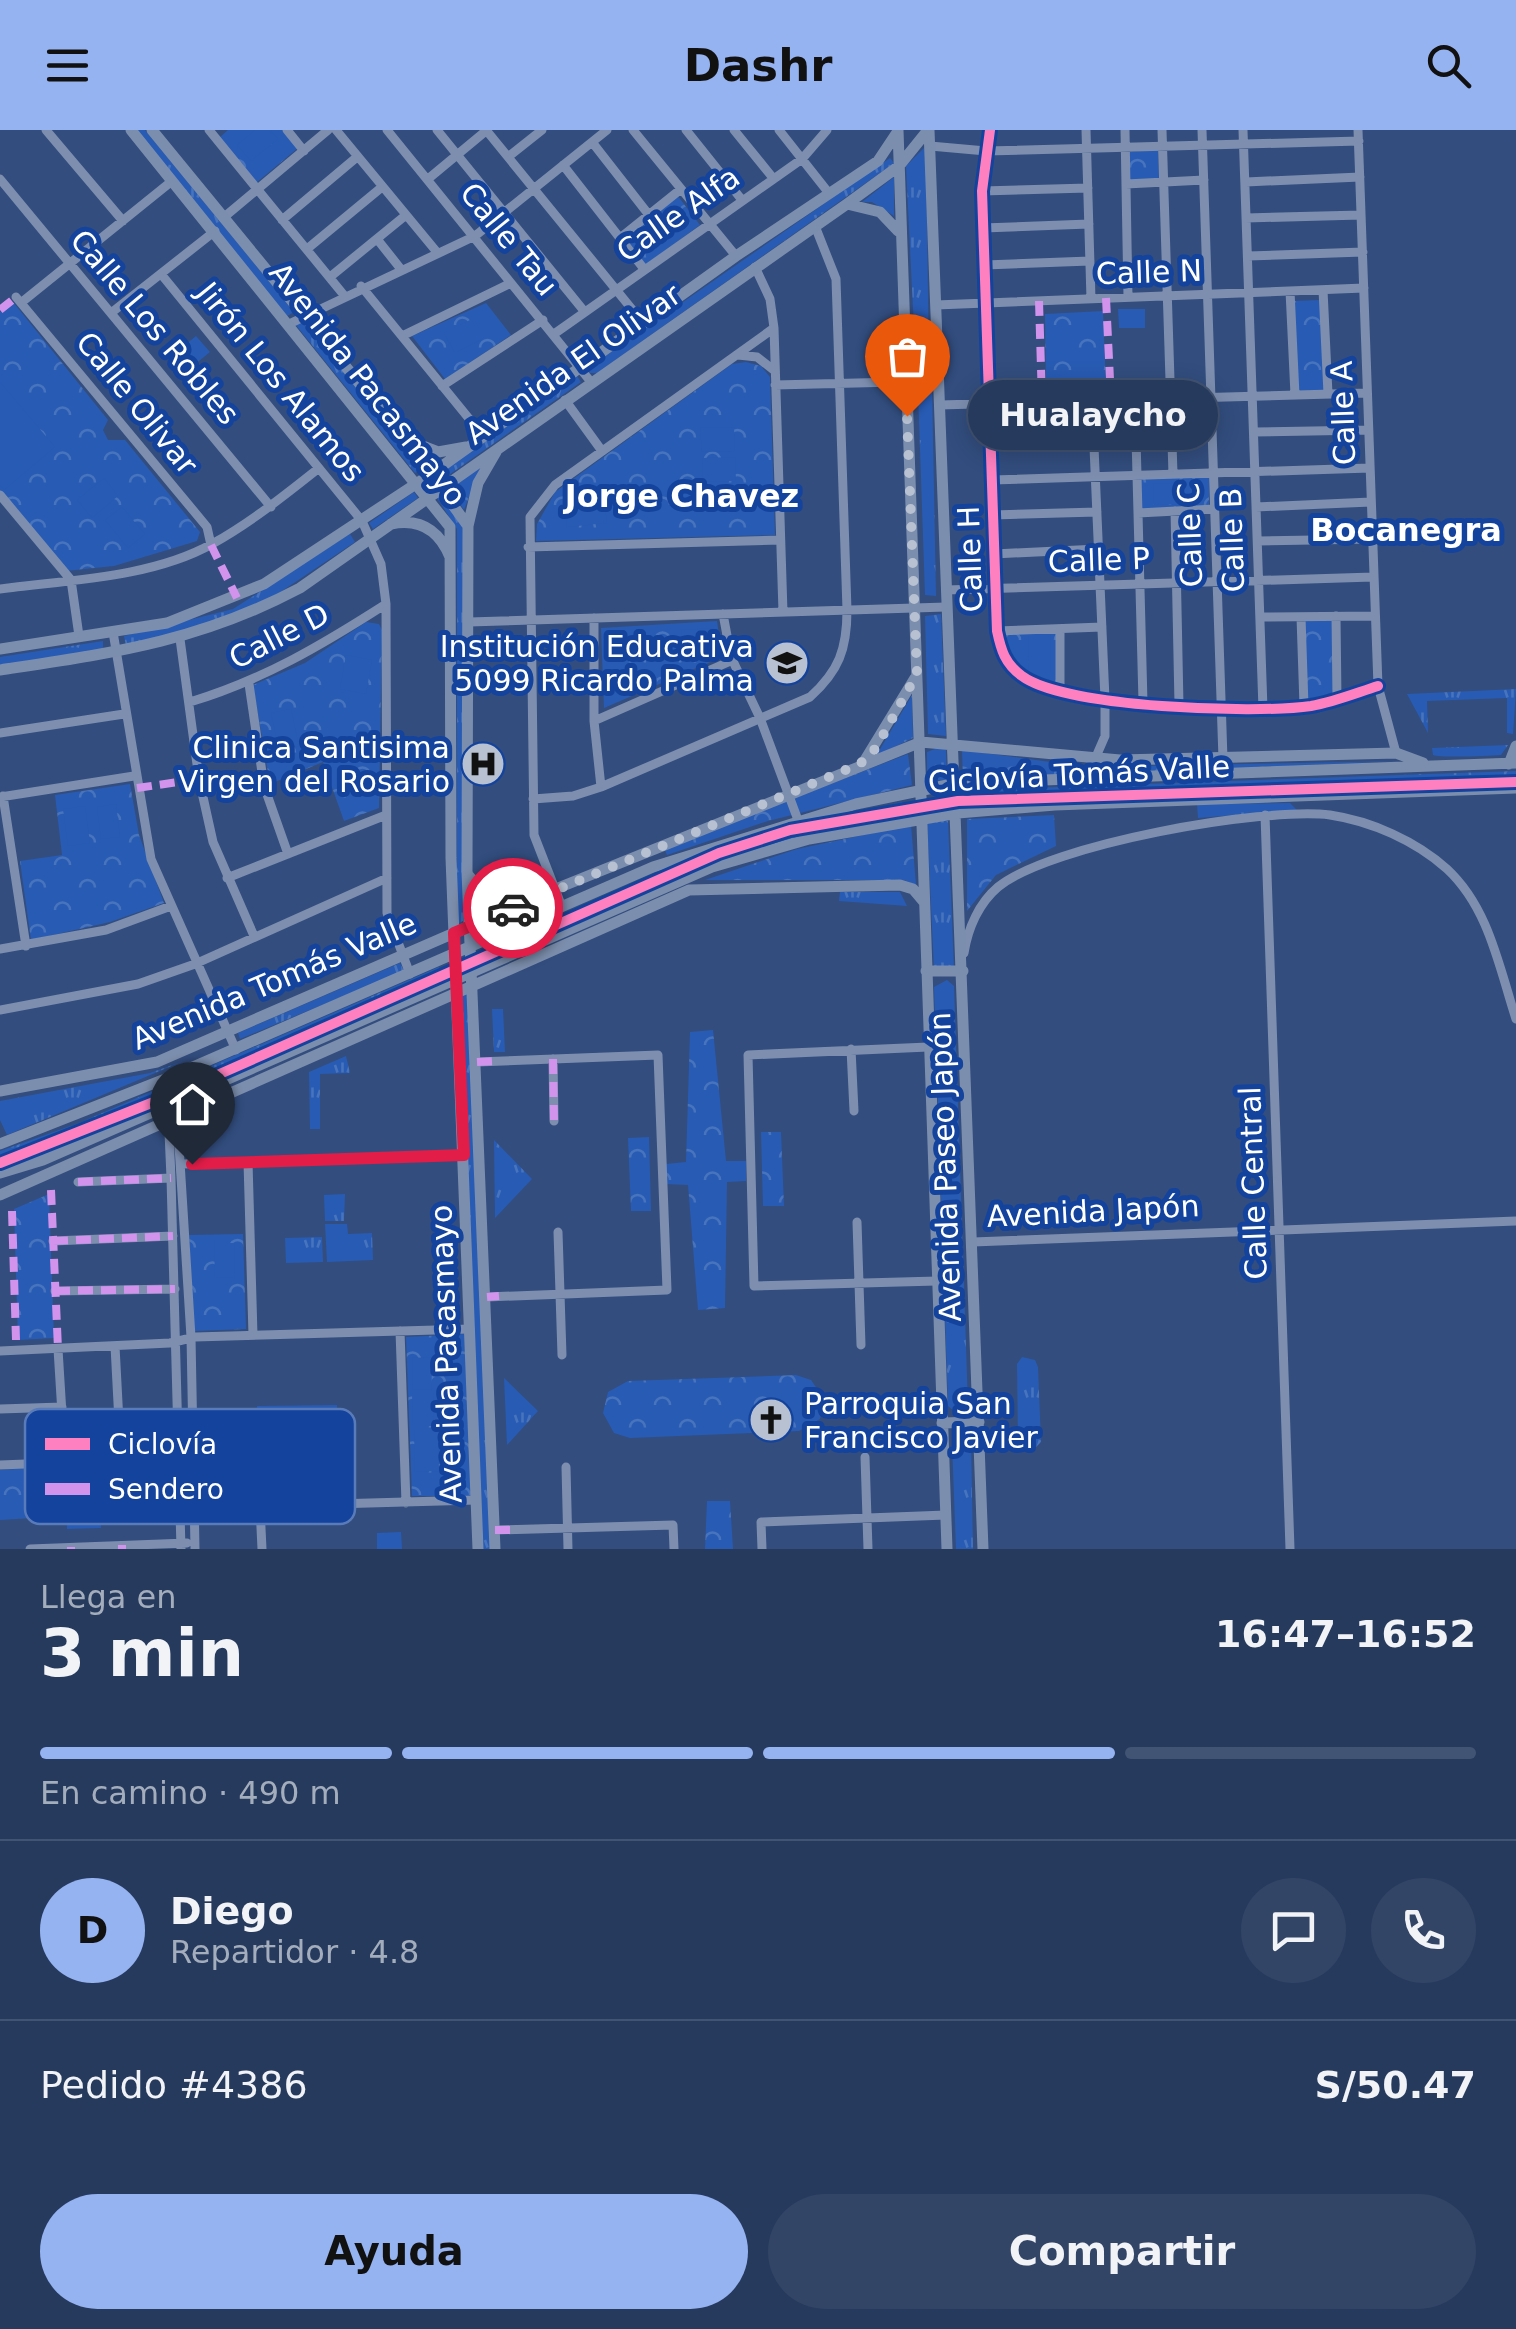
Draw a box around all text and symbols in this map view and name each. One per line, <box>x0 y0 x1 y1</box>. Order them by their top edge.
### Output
icon: menu <box>40 38 95 93</box>
icon: search <box>1421 38 1476 93</box>
text: Dashr <box>684 39 832 92</box>
street label: Calle Alfa <box>610 159 746 269</box>
street label: Calle Tau <box>453 176 565 302</box>
street label: Calle Los Robles <box>63 223 247 431</box>
street label: Calle N <box>1095 253 1203 291</box>
street label: Avenida Pacasmayo <box>262 256 474 512</box>
street label: Jirón Los Alamos <box>189 274 372 489</box>
street label: Avenida El Olivar <box>459 276 688 451</box>
pin <box>865 314 950 417</box>
street label: Calle Olivar <box>69 325 205 482</box>
icon: bag <box>880 329 935 384</box>
street label: Calle A <box>1324 360 1362 466</box>
callout: Hualaycho <box>967 381 1217 451</box>
text: Hualaycho <box>999 396 1187 434</box>
district label: Jorge Chavez <box>563 477 799 515</box>
street label: Calle C <box>1171 482 1209 588</box>
street label: Calle B <box>1213 487 1251 593</box>
street label: Calle H <box>951 505 989 613</box>
district label: Bocanegra <box>1310 511 1502 549</box>
street label: Calle P <box>1047 541 1151 579</box>
street label: Calle D <box>223 596 335 676</box>
place label: Institución Educativa 5099 Ricardo Palma <box>440 629 754 698</box>
school or university icon: Institución Educativa 5099 Ricardo Palma <box>764 640 810 686</box>
place label: Clinica Santisima Virgen del Rosario <box>178 730 450 799</box>
hospital icon: Clinica Santisima Virgen del Rosario <box>460 741 506 787</box>
street label: Ciclovía Tomás Valle <box>927 749 1231 799</box>
courier <box>463 858 563 958</box>
icon: car <box>486 881 541 936</box>
street label: Avenida Tomás Valle <box>127 905 421 1057</box>
street label: Avenida Paseo Japón <box>922 1011 968 1323</box>
pin <box>150 1062 235 1165</box>
icon: home <box>165 1077 220 1132</box>
street label: Calle Central <box>1232 1086 1274 1280</box>
street label: Avenida Japón <box>986 1188 1200 1234</box>
street label: Avenida Pacasmayo <box>423 1204 469 1504</box>
place label: Parroquia San Francisco Javier <box>804 1386 1038 1455</box>
church icon: Parroquia San Francisco Javier <box>748 1397 794 1443</box>
legend <box>25 1409 355 1524</box>
text: Ciclovía <box>108 1428 217 1461</box>
text: Sendero <box>108 1473 224 1506</box>
text: Llega en <box>40 1578 176 1616</box>
text: 16:47–16:52 <box>1215 1612 1476 1656</box>
text: 3 min <box>40 1616 244 1691</box>
text: En camino · 490 m <box>40 1774 341 1812</box>
button: chat <box>1241 1878 1346 1983</box>
button: phone <box>1371 1878 1476 1983</box>
text: Diego <box>170 1889 294 1933</box>
text: D <box>77 1908 108 1952</box>
text: Repartidor · 4.8 <box>170 1933 419 1971</box>
text: Pedido #4386 <box>40 2063 308 2107</box>
text: S/50.47 <box>1315 2063 1476 2107</box>
button: Ayuda <box>40 2194 748 2309</box>
button: Compartir <box>768 2194 1476 2309</box>

